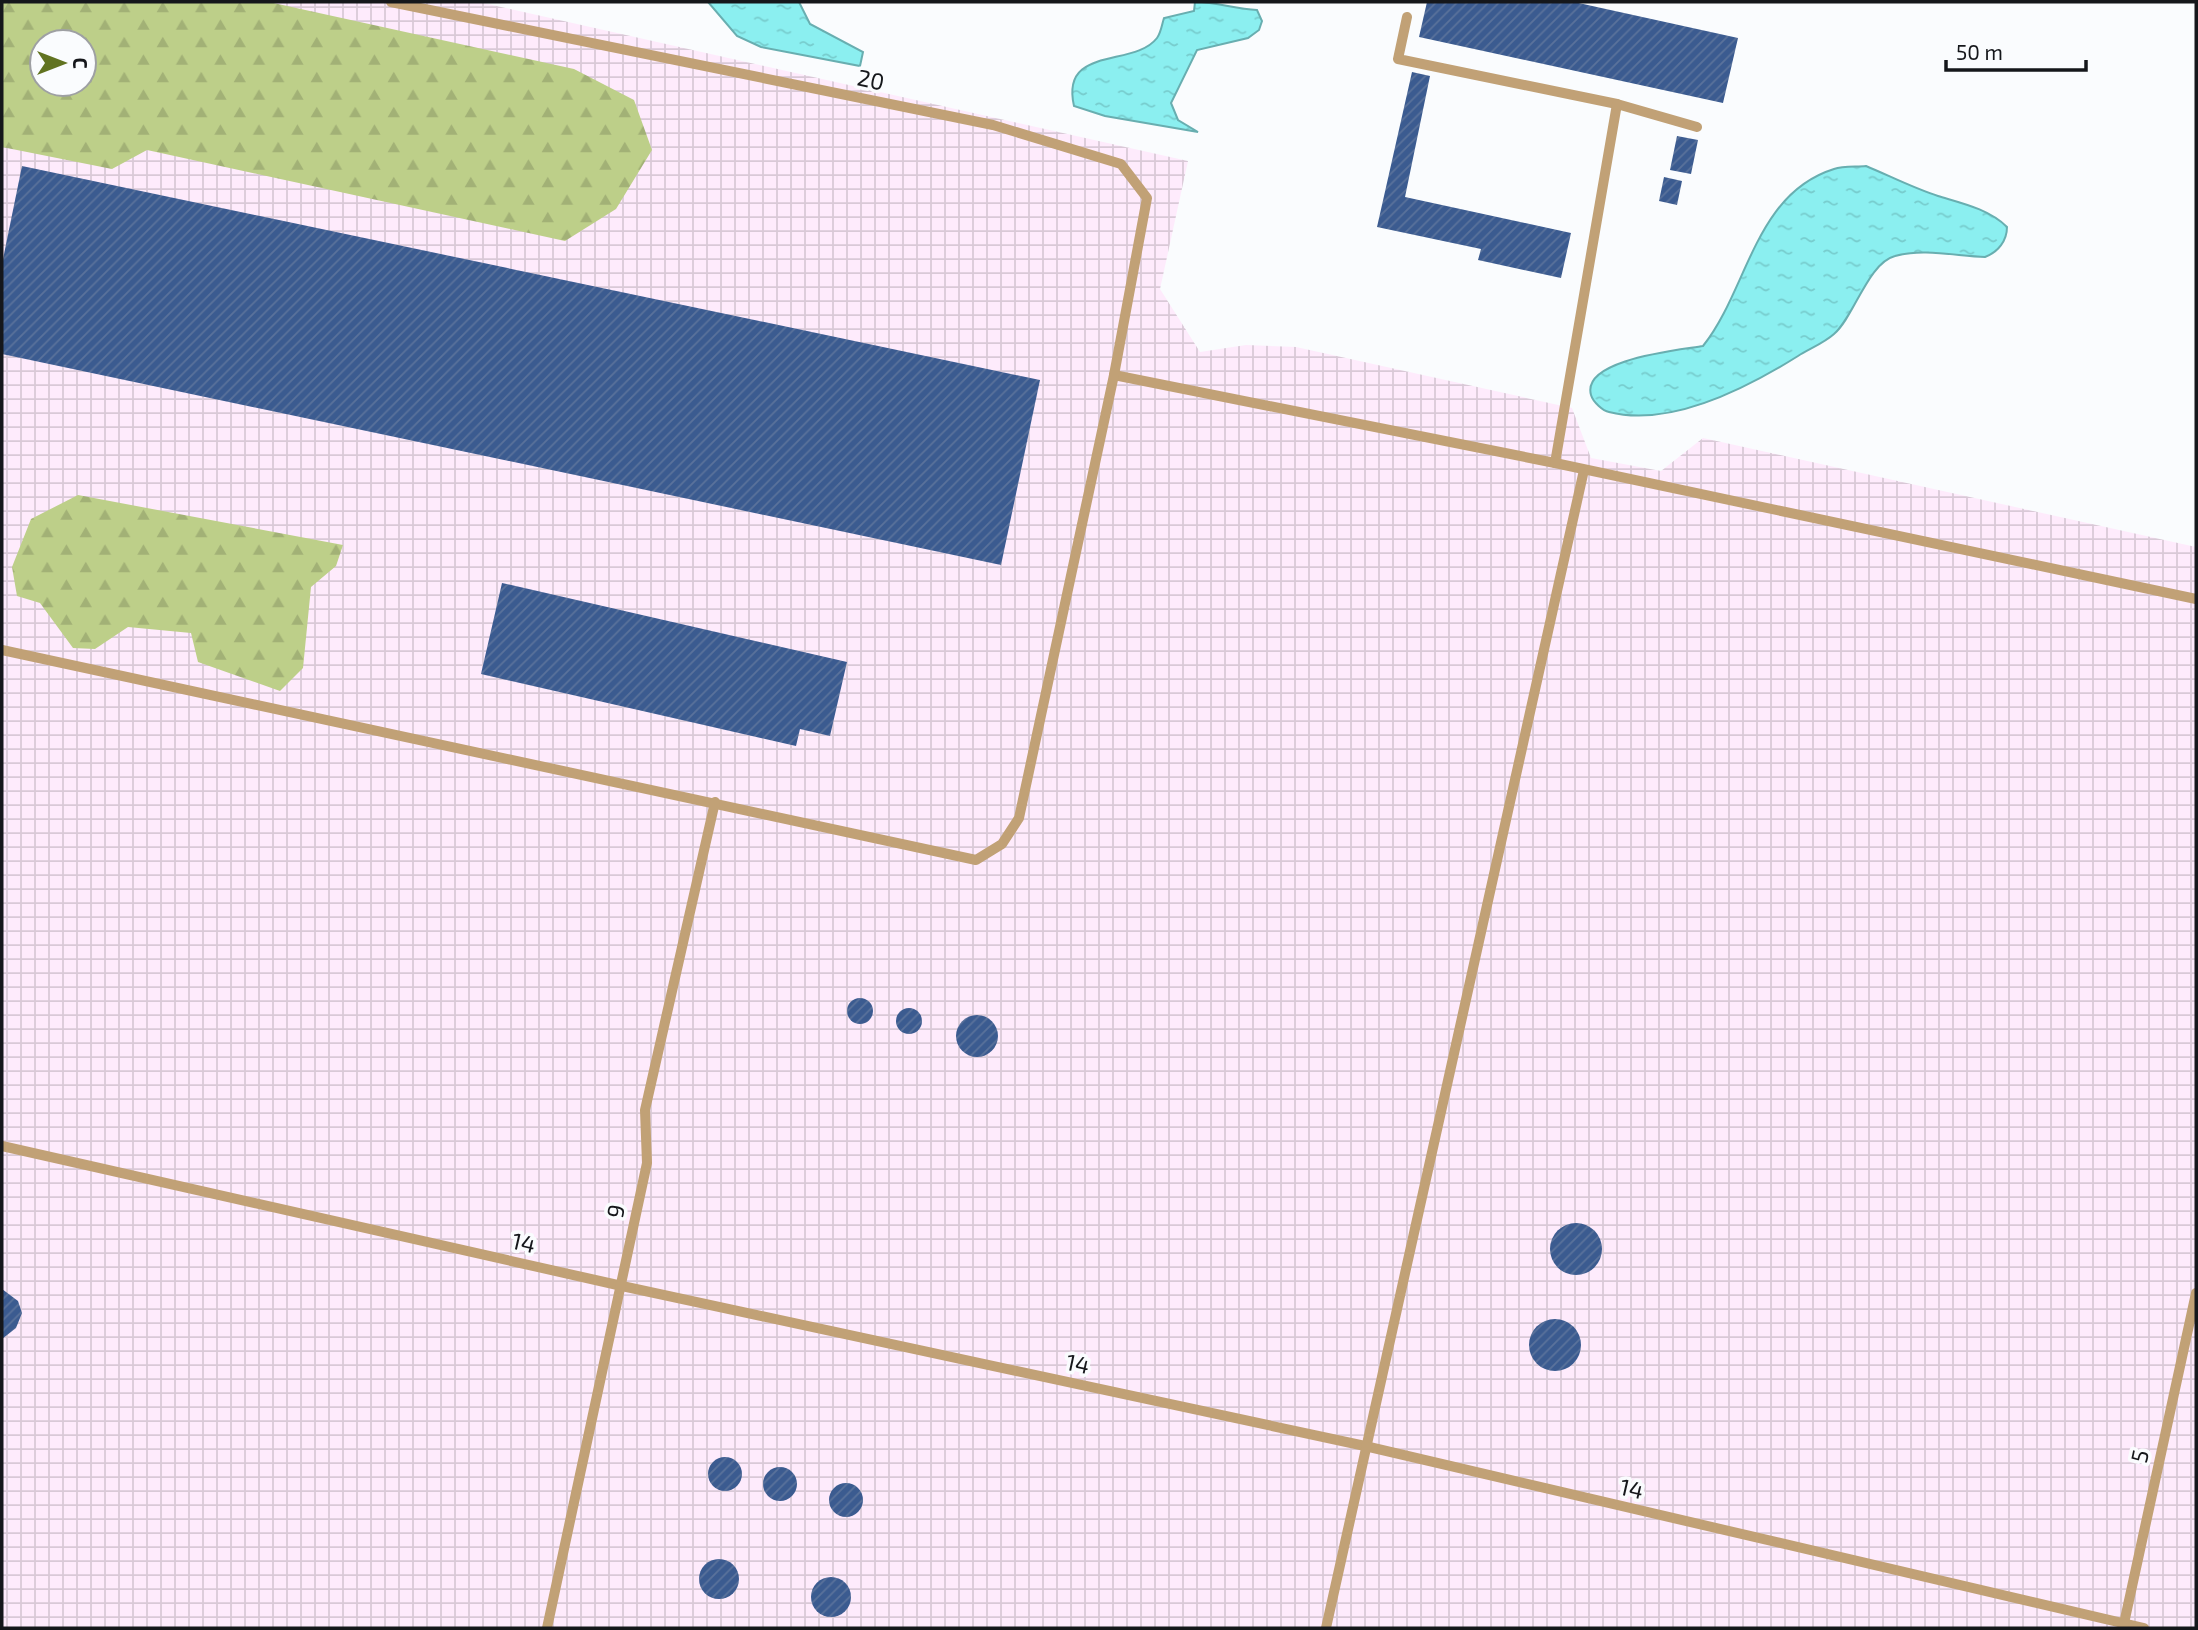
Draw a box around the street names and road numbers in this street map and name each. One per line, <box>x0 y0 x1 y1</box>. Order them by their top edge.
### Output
street label: 20 <box>855 63 887 95</box>
street label: 9 <box>600 1202 630 1220</box>
street label: 14 <box>509 1226 539 1258</box>
street label: 14 <box>1064 1347 1092 1379</box>
street label: 5 <box>2124 1447 2154 1465</box>
street label: 14 <box>1617 1472 1647 1504</box>

